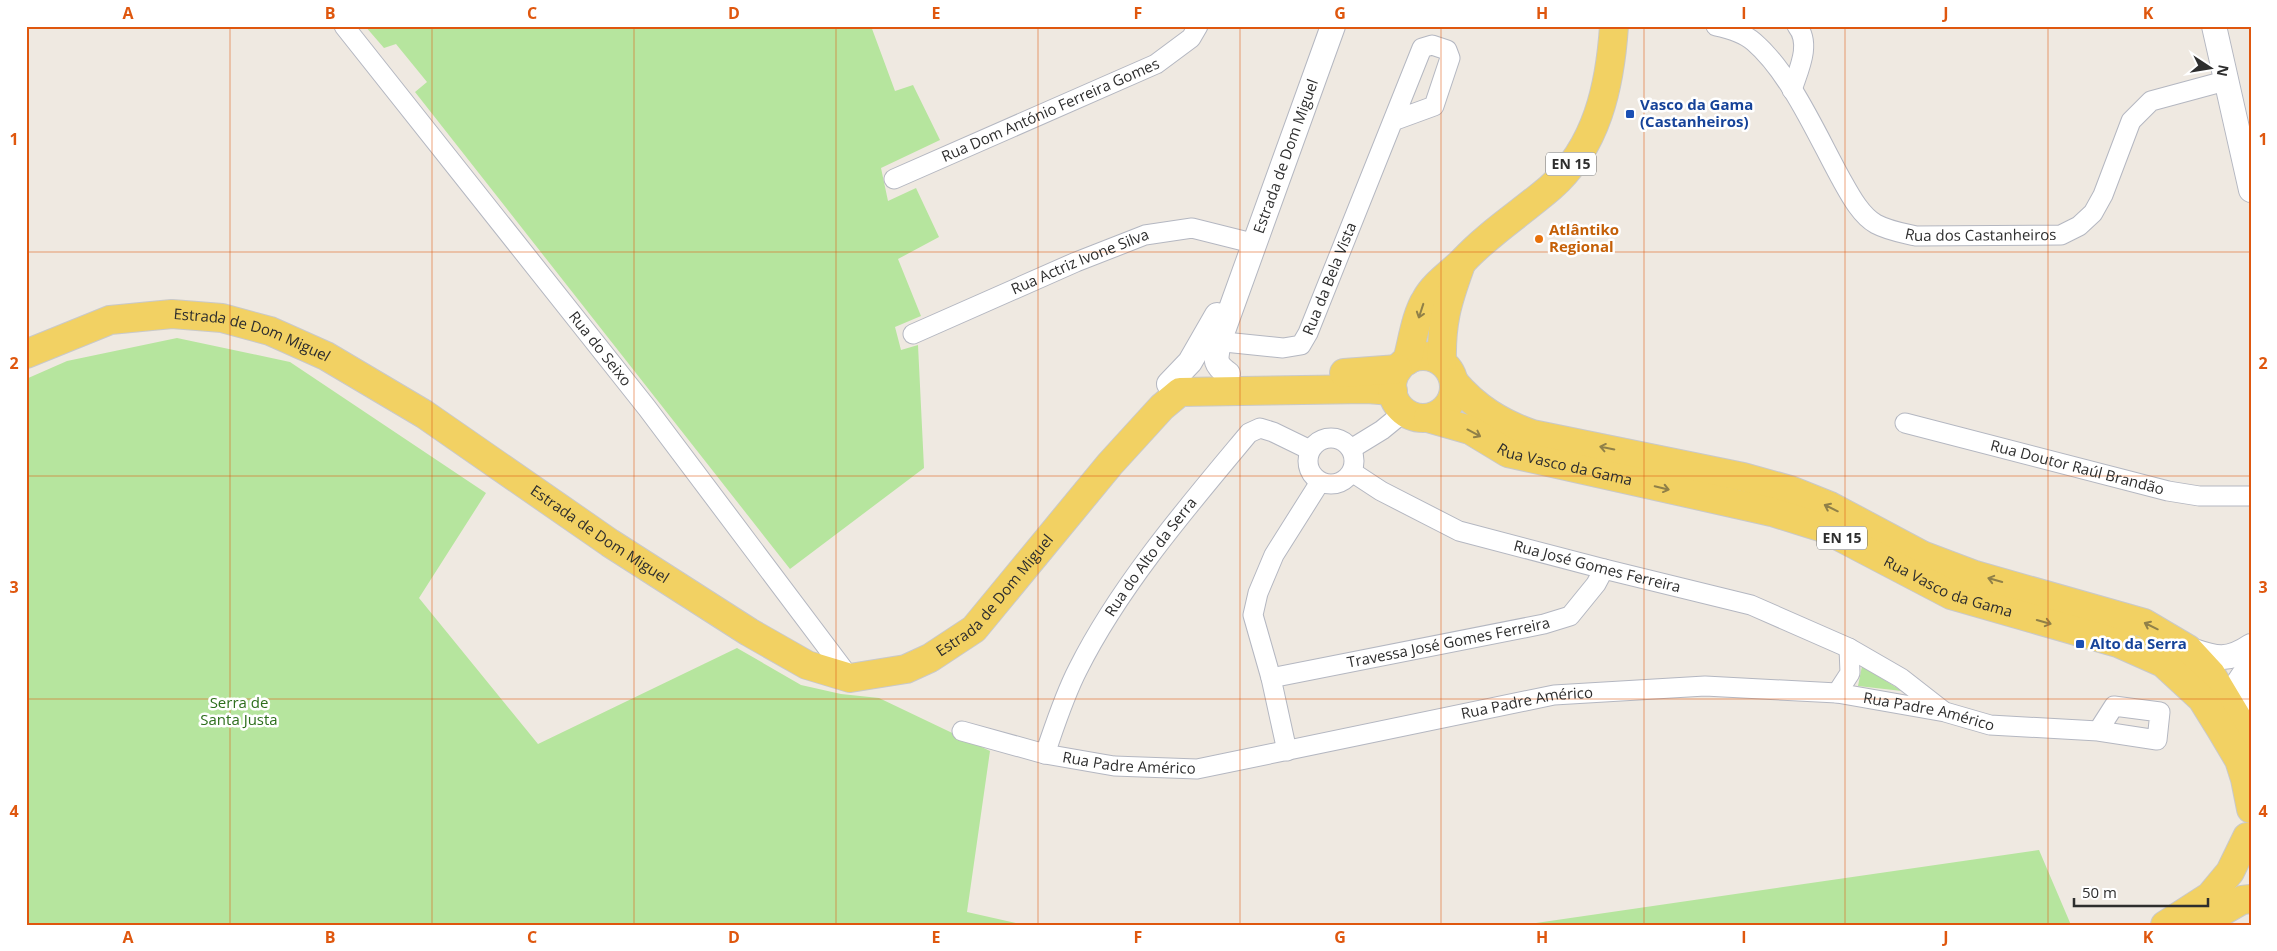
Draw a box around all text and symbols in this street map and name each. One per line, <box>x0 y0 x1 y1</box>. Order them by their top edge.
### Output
text: A <box>122 2 134 24</box>
text: B <box>325 2 335 24</box>
text: C <box>527 2 537 24</box>
text: D <box>728 2 740 24</box>
text: E <box>932 2 941 24</box>
text: F <box>1134 2 1142 24</box>
text: G <box>1334 2 1346 24</box>
text: H <box>1536 2 1548 24</box>
text: I <box>1741 2 1747 24</box>
text: J <box>1941 2 1949 24</box>
text: K <box>2143 2 2154 24</box>
north arrow <box>2184 42 2234 92</box>
street label: Rua Dom António Ferreira Gomes <box>938 53 1162 166</box>
text: N <box>2213 63 2234 78</box>
street label: Estrada de Dom Miguel <box>1248 76 1322 236</box>
place label: Vasco da Gama (Castanheiros) <box>1640 94 1753 131</box>
marker: Vasco da Gama (Castanheiros) <box>1624 108 1636 120</box>
text: 1 <box>9 128 19 150</box>
text: 1 <box>2258 128 2268 150</box>
road number: EN 15 <box>1546 152 1596 175</box>
street label: Rua da Bela Vista <box>1297 219 1360 338</box>
place label: Atlântiko Regional <box>1549 219 1619 256</box>
street label: Rua Actriz Ivone Silva <box>1008 223 1152 299</box>
street label: Rua dos Castanheiros <box>1903 223 2057 245</box>
marker: Atlântiko Regional <box>1533 233 1545 245</box>
street label: Estrada de Dom Miguel <box>173 303 334 365</box>
one-way arrow <box>1416 303 1425 318</box>
street label: Rua do Seixo <box>565 307 637 390</box>
text: 2 <box>9 352 19 374</box>
text: 2 <box>2258 352 2268 374</box>
one-way arrow <box>1466 428 1481 438</box>
street label: Rua Doutor Raúl Brandão <box>1989 435 2167 499</box>
street label: Rua Vasco da Gama <box>1494 438 1634 489</box>
one-way arrow <box>1599 443 1615 453</box>
street label: Estrada de Dom Miguel <box>527 480 673 587</box>
one-way arrow <box>1653 484 1669 493</box>
street label: Rua do Alto da Serra <box>1099 493 1201 620</box>
one-way arrow <box>1824 502 1839 512</box>
road number: EN 15 <box>1817 526 1867 550</box>
street label: Estrada de Dom Miguel <box>932 530 1057 660</box>
street label: Rua José Gomes Ferreira <box>1512 535 1683 596</box>
street label: Rua Vasco da Gama <box>1881 551 2015 621</box>
one-way arrow <box>1987 575 2003 585</box>
text: 3 <box>9 576 19 598</box>
text: 3 <box>2258 576 2268 598</box>
street label: Travessa José Gomes Ferreira <box>1345 612 1552 672</box>
one-way arrow <box>2036 618 2052 628</box>
one-way arrow <box>2143 621 2158 631</box>
place label: Alto da Serra <box>2090 633 2187 653</box>
marker: Alto da Serra <box>2074 638 2086 650</box>
street label: Rua Padre Américo <box>1459 682 1594 723</box>
street label: Rua Padre Américo <box>1862 687 1997 735</box>
park label: Serra de Santa Justa <box>200 692 278 729</box>
street label: Rua Padre Américo <box>1061 746 1196 778</box>
text: 4 <box>9 800 19 822</box>
text: 4 <box>2258 800 2268 822</box>
scale bar <box>2074 876 2208 908</box>
text: 50 m <box>2082 882 2117 902</box>
text: A <box>122 926 134 948</box>
text: B <box>325 926 335 948</box>
text: C <box>527 926 537 948</box>
text: D <box>728 926 740 948</box>
text: E <box>932 926 941 948</box>
text: F <box>1134 926 1142 948</box>
text: G <box>1334 926 1346 948</box>
text: H <box>1536 926 1548 948</box>
text: I <box>1741 926 1747 948</box>
text: J <box>1941 926 1949 948</box>
text: K <box>2143 926 2154 948</box>

